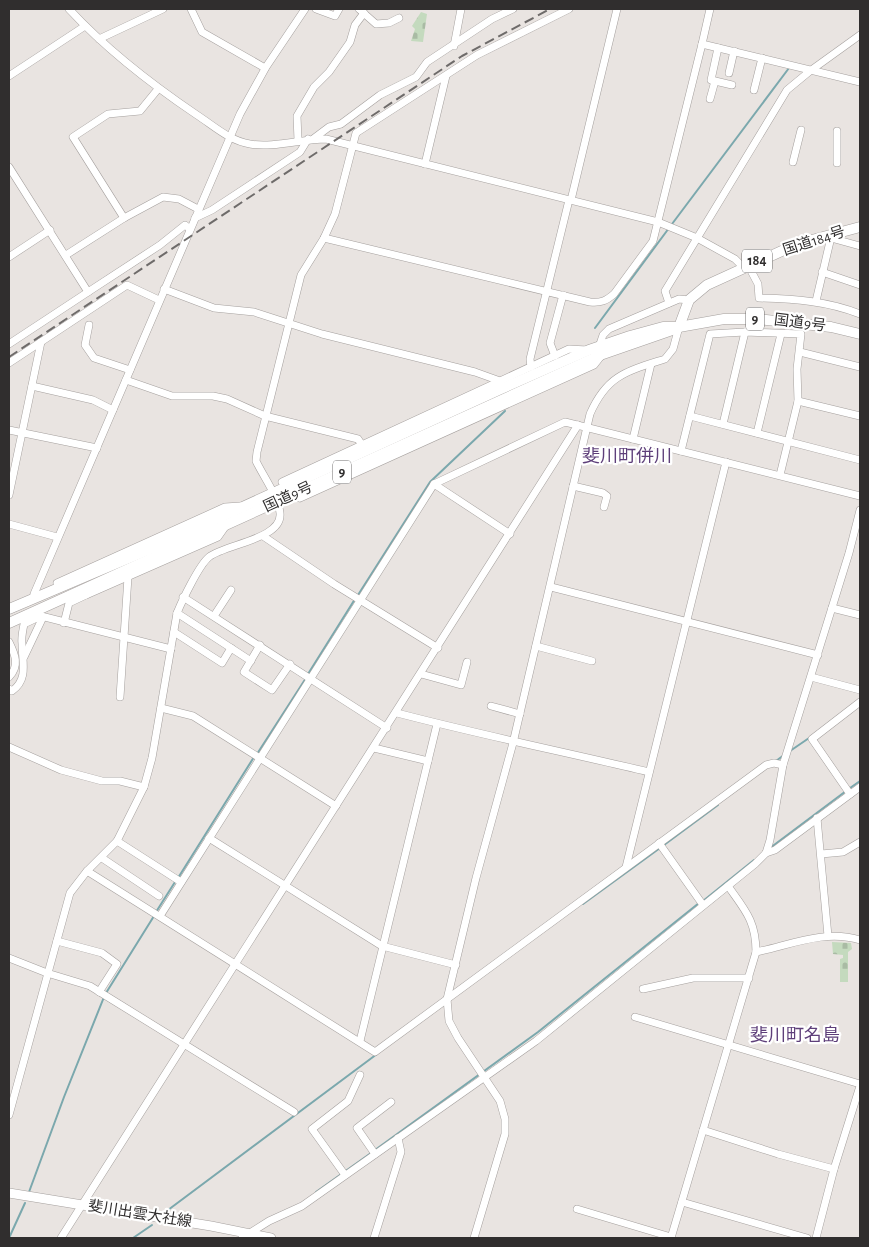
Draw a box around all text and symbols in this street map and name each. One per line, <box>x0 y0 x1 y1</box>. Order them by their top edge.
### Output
street label: 国道184号 <box>781 223 847 258</box>
road number: 184 <box>742 250 772 272</box>
road number: 9 <box>746 308 764 330</box>
street label: 国道9号 <box>773 311 827 334</box>
district label: 斐川町併川 <box>582 446 672 466</box>
road number: 9 <box>333 461 351 484</box>
street label: 国道9号 <box>261 478 315 515</box>
district label: 斐川町名島 <box>750 1025 840 1045</box>
street label: 斐川出雲大社線 <box>87 1197 193 1230</box>

